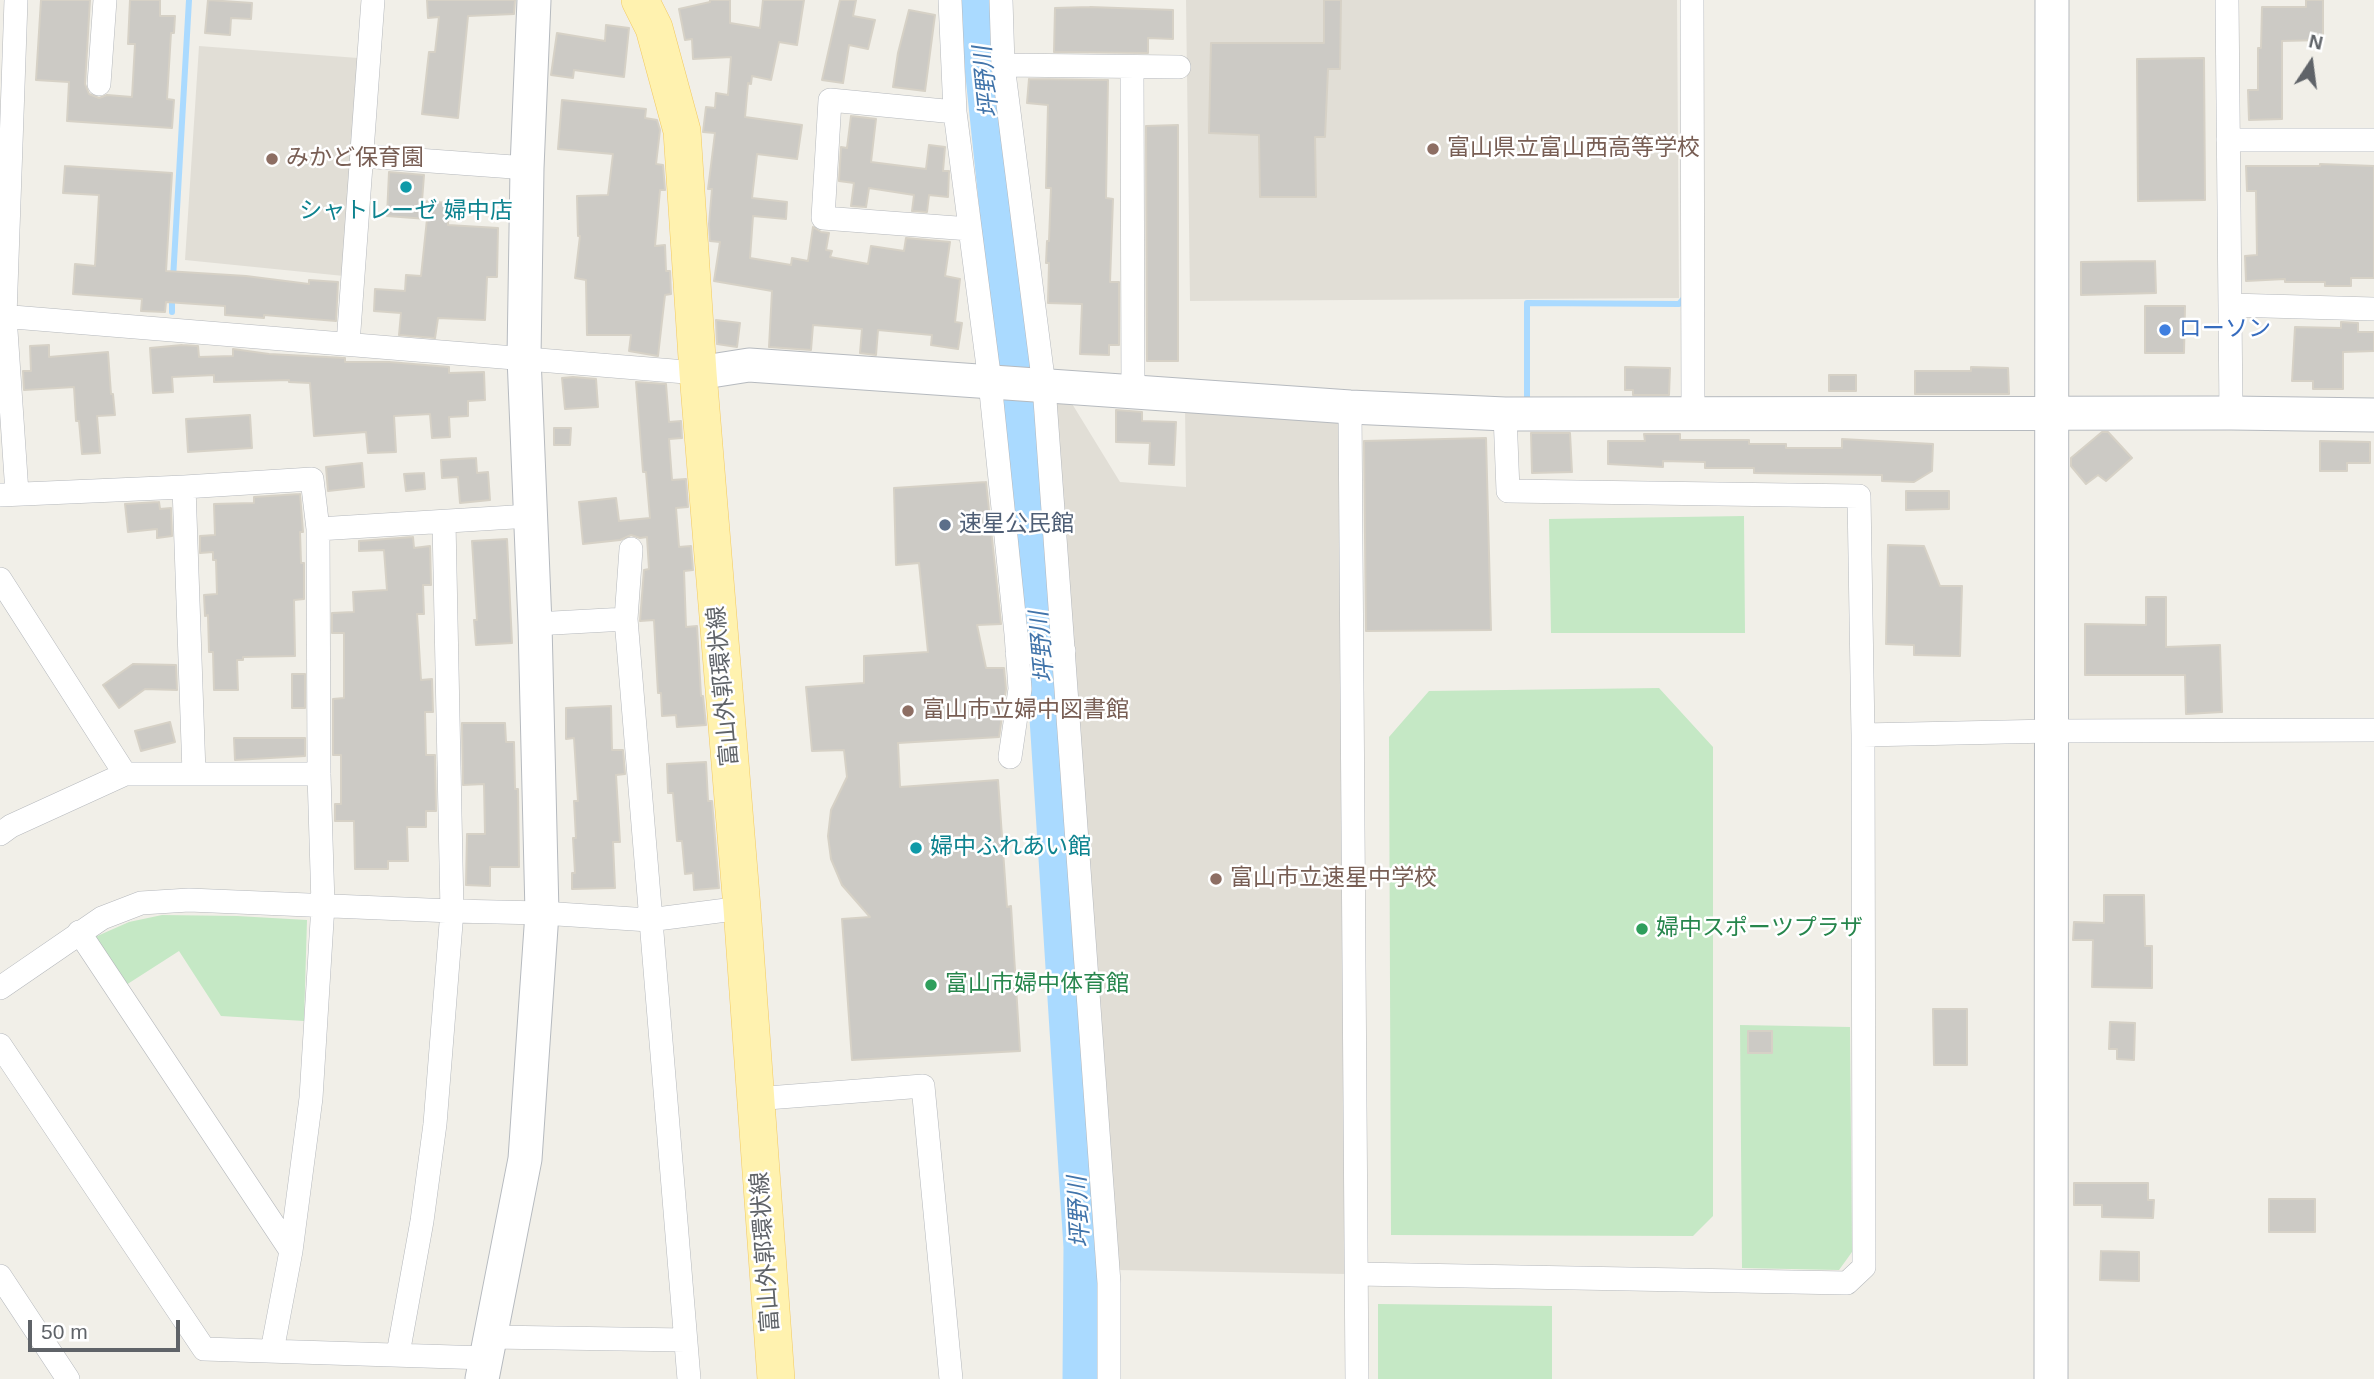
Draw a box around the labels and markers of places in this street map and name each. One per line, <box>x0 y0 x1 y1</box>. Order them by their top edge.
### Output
place label: 富山県立富山西高等学校 <box>1447 135 1700 163</box>
marker: 富山県立富山西高等学校 <box>1425 141 1441 157</box>
place label: みかど保育園 <box>286 145 424 173</box>
marker: みかど保育園 <box>264 151 280 167</box>
marker: シャトレーゼ 婦中店 <box>398 179 414 195</box>
place label: シャトレーゼ 婦中店 <box>299 198 513 226</box>
place label: ローソン <box>2179 316 2271 344</box>
marker: ローソン <box>2157 322 2173 338</box>
place label: 速星公民館 <box>959 511 1074 539</box>
marker: 速星公民館 <box>937 517 953 533</box>
place label: 富山市立婦中図書館 <box>922 697 1129 725</box>
marker: 富山市立婦中図書館 <box>900 703 916 719</box>
place label: 婦中ふれあい館 <box>930 834 1091 862</box>
marker: 婦中ふれあい館 <box>908 840 924 856</box>
place label: 富山市立速星中学校 <box>1230 865 1437 893</box>
marker: 富山市立速星中学校 <box>1208 871 1224 887</box>
place label: 婦中スポーツプラザ <box>1656 915 1863 943</box>
marker: 婦中スポーツプラザ <box>1634 921 1650 937</box>
place label: 富山市婦中体育館 <box>945 971 1129 999</box>
marker: 富山市婦中体育館 <box>923 977 939 993</box>

